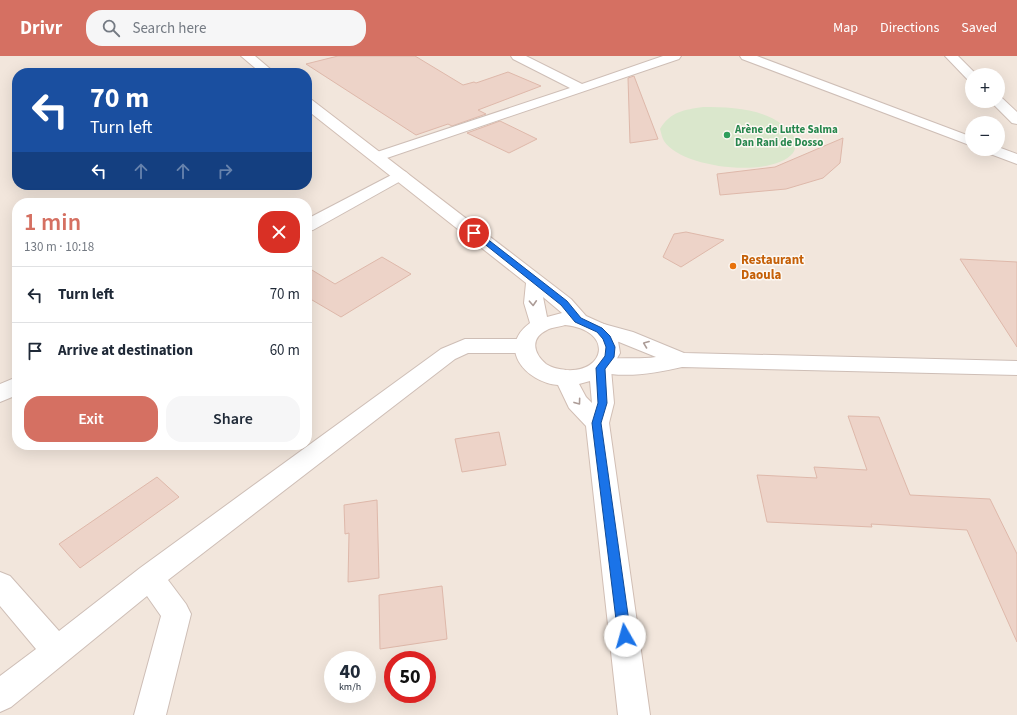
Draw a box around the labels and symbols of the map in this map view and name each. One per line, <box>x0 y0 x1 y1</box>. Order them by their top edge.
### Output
place label: Arène de Lutte Salma Dan Rani de Dosso <box>734 122 838 150</box>
marker: Arène de Lutte Salma Dan Rani de Dosso <box>722 130 732 140</box>
pin <box>457 216 491 250</box>
place label: Restaurant Daoula <box>741 251 804 284</box>
marker: Restaurant Daoula <box>728 261 738 271</box>
one-way arrow <box>529 300 538 306</box>
one-way arrow <box>642 341 649 349</box>
one-way arrow <box>574 397 581 404</box>
position arrow <box>604 615 646 657</box>
speed limit sign: 50 <box>384 651 436 703</box>

